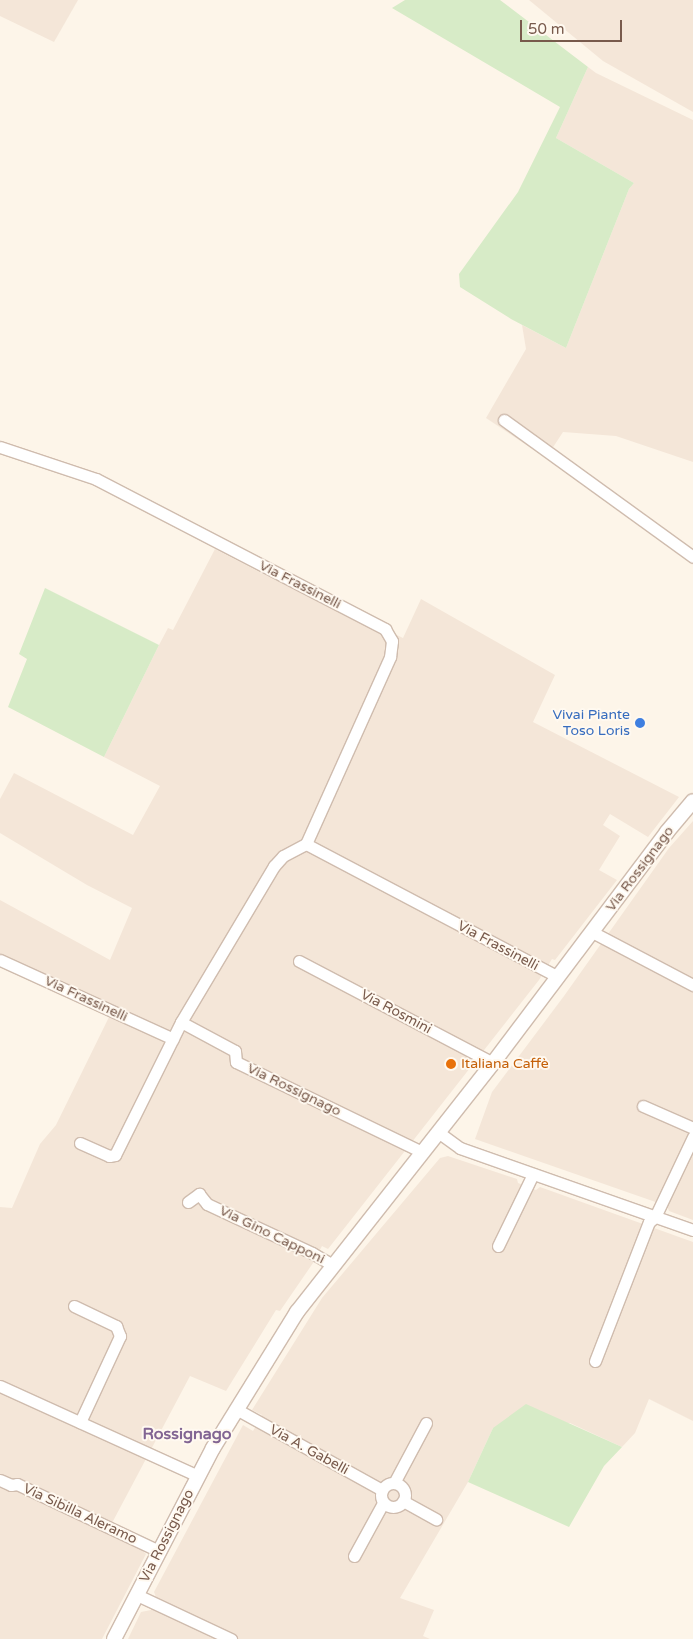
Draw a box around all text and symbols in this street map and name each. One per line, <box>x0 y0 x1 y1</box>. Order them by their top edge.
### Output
scale bar <box>523 10 626 42</box>
text: 50 m <box>528 20 565 38</box>
street label: Via Frassinelli <box>256 557 344 613</box>
place label: Vivai Piante Toso Loris <box>552 707 630 740</box>
marker: Vivai Piante Toso Loris <box>634 717 646 729</box>
street label: Via Rossignago <box>602 823 678 915</box>
street label: Via Frassinelli <box>454 918 542 974</box>
street label: Via Frassinelli <box>42 972 130 1026</box>
street label: Via Rosmini <box>358 986 434 1038</box>
place label: Italiana Caffè <box>461 1056 549 1072</box>
marker: Italiana Caffè <box>445 1058 457 1070</box>
street label: Via Rossignago <box>244 1060 344 1120</box>
street label: Via Gino Capponi <box>217 1202 327 1268</box>
street label: Via A. Gabelli <box>266 1421 352 1479</box>
district label: Rossignago <box>142 1424 232 1444</box>
street label: Via Sibilla Aleramo <box>20 1480 140 1548</box>
street label: Via Rossignago <box>136 1487 198 1585</box>

